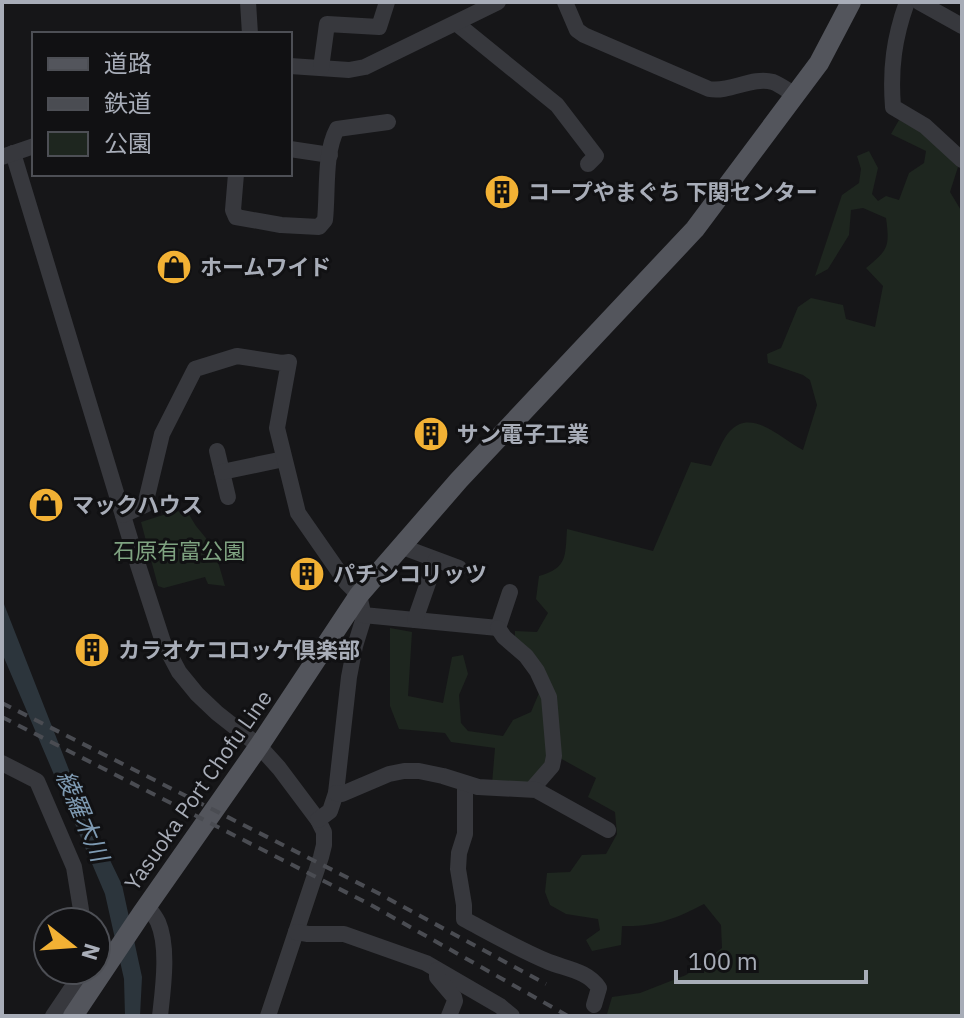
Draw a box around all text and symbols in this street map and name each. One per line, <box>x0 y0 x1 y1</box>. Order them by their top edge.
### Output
legend <box>32 32 292 176</box>
text: 道路 <box>104 47 152 79</box>
text: 鉄道 <box>104 87 152 119</box>
text: 公園 <box>104 127 152 159</box>
building icon: コープやまぐち 下関センター <box>483 173 521 211</box>
place label: コープやまぐち 下関センター <box>528 177 818 206</box>
shop icon: ホームワイド <box>155 248 193 286</box>
place label: ホームワイド <box>200 252 331 281</box>
building icon: サン電子工業 <box>412 415 450 453</box>
place label: サン電子工業 <box>457 419 589 448</box>
shop icon: マックハウス <box>27 486 65 524</box>
place label: マックハウス <box>72 490 203 519</box>
park label: 石原有富公園 <box>113 536 245 565</box>
building icon: パチンコリッツ <box>288 555 326 593</box>
place label: パチンコリッツ <box>333 559 487 588</box>
building icon: カラオケコロッケ倶楽部 <box>73 631 111 669</box>
place label: カラオケコロッケ倶楽部 <box>118 635 360 664</box>
street label: Yasuoka Port Chofu Line <box>117 684 278 896</box>
water label: 綾羅木川 <box>49 765 118 869</box>
north arrow <box>32 906 112 986</box>
scale bar <box>676 934 866 984</box>
text: N <box>75 940 108 964</box>
text: 100 m <box>688 945 758 977</box>

